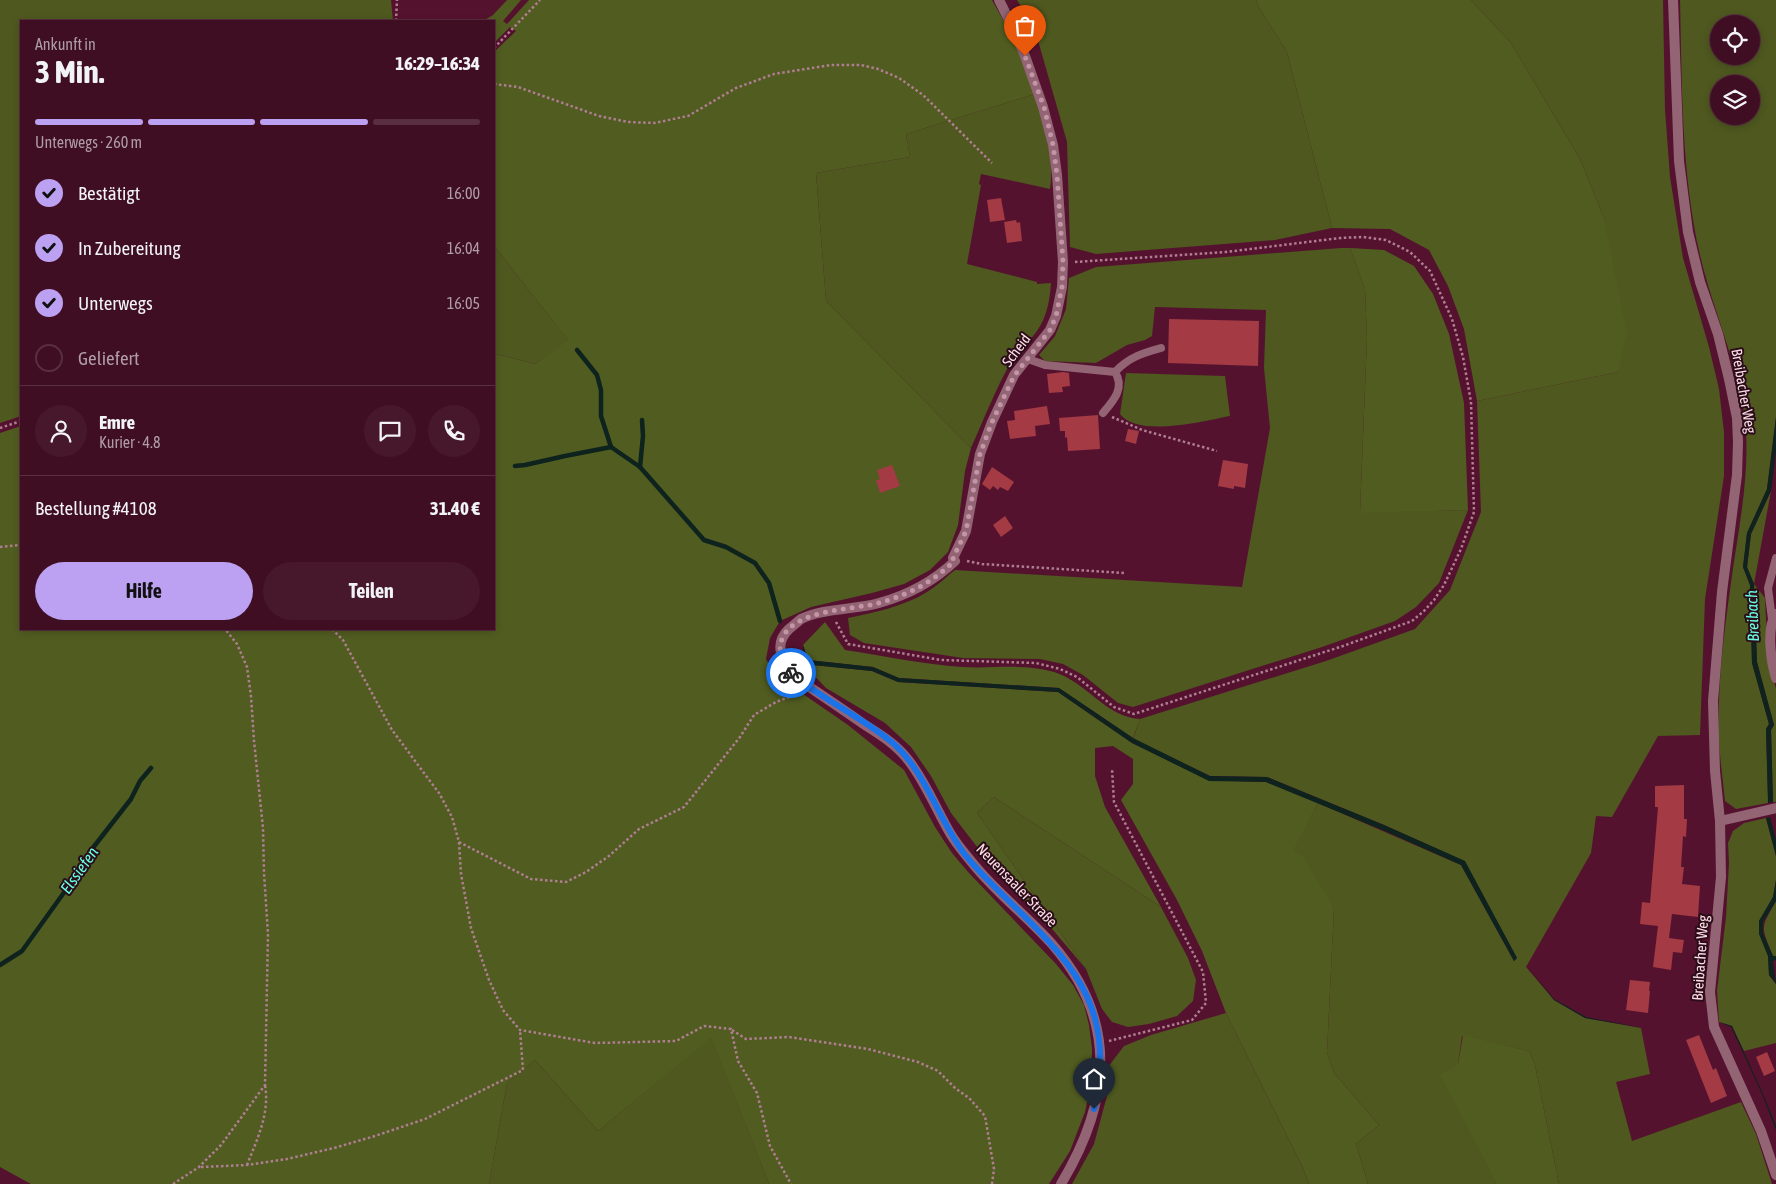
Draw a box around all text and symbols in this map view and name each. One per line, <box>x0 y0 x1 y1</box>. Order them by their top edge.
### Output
pin <box>1004 5 1046 56</box>
icon: bag <box>1011 12 1039 40</box>
map controls <box>1710 15 1760 125</box>
button: locate <box>1710 15 1760 65</box>
text: Ankunft in <box>35 35 96 53</box>
text: 16:29–16:34 <box>395 52 480 74</box>
text: 3 Min. <box>35 53 104 90</box>
button: layers <box>1710 75 1760 125</box>
text: Unterwegs · 260 m <box>35 133 142 151</box>
icon: check <box>35 179 63 207</box>
text: Bestätigt <box>78 182 140 204</box>
text: 16:00 <box>447 184 480 202</box>
icon: check <box>35 234 63 262</box>
text: In Zubereitung <box>78 237 181 259</box>
text: 16:04 <box>447 239 480 257</box>
icon: check <box>35 289 63 317</box>
text: Unterwegs <box>78 292 153 314</box>
text: 16:05 <box>447 294 480 312</box>
street label: Scheid <box>998 330 1034 370</box>
text: Geliefert <box>78 347 139 369</box>
street label: Breibacher Weg <box>1728 347 1760 435</box>
button: person <box>35 405 87 457</box>
button: chat <box>364 405 416 457</box>
button: phone <box>428 405 480 457</box>
text: Emre <box>99 411 135 433</box>
text: Kurier · 4.8 <box>99 433 161 451</box>
text: Bestellung #4108 <box>35 497 157 519</box>
text: 31.40 € <box>430 497 480 519</box>
button: Hilfe <box>35 562 253 620</box>
button: Teilen <box>263 562 480 620</box>
water label: Breibach <box>1742 590 1762 642</box>
courier <box>766 648 816 698</box>
icon: bike <box>777 659 805 687</box>
street label: Neuensaaler Straße <box>973 840 1061 930</box>
water label: Elssiefen <box>56 843 102 897</box>
street label: Breibacher Weg <box>1689 914 1712 1001</box>
pin <box>1073 1058 1115 1109</box>
icon: home <box>1080 1065 1108 1093</box>

